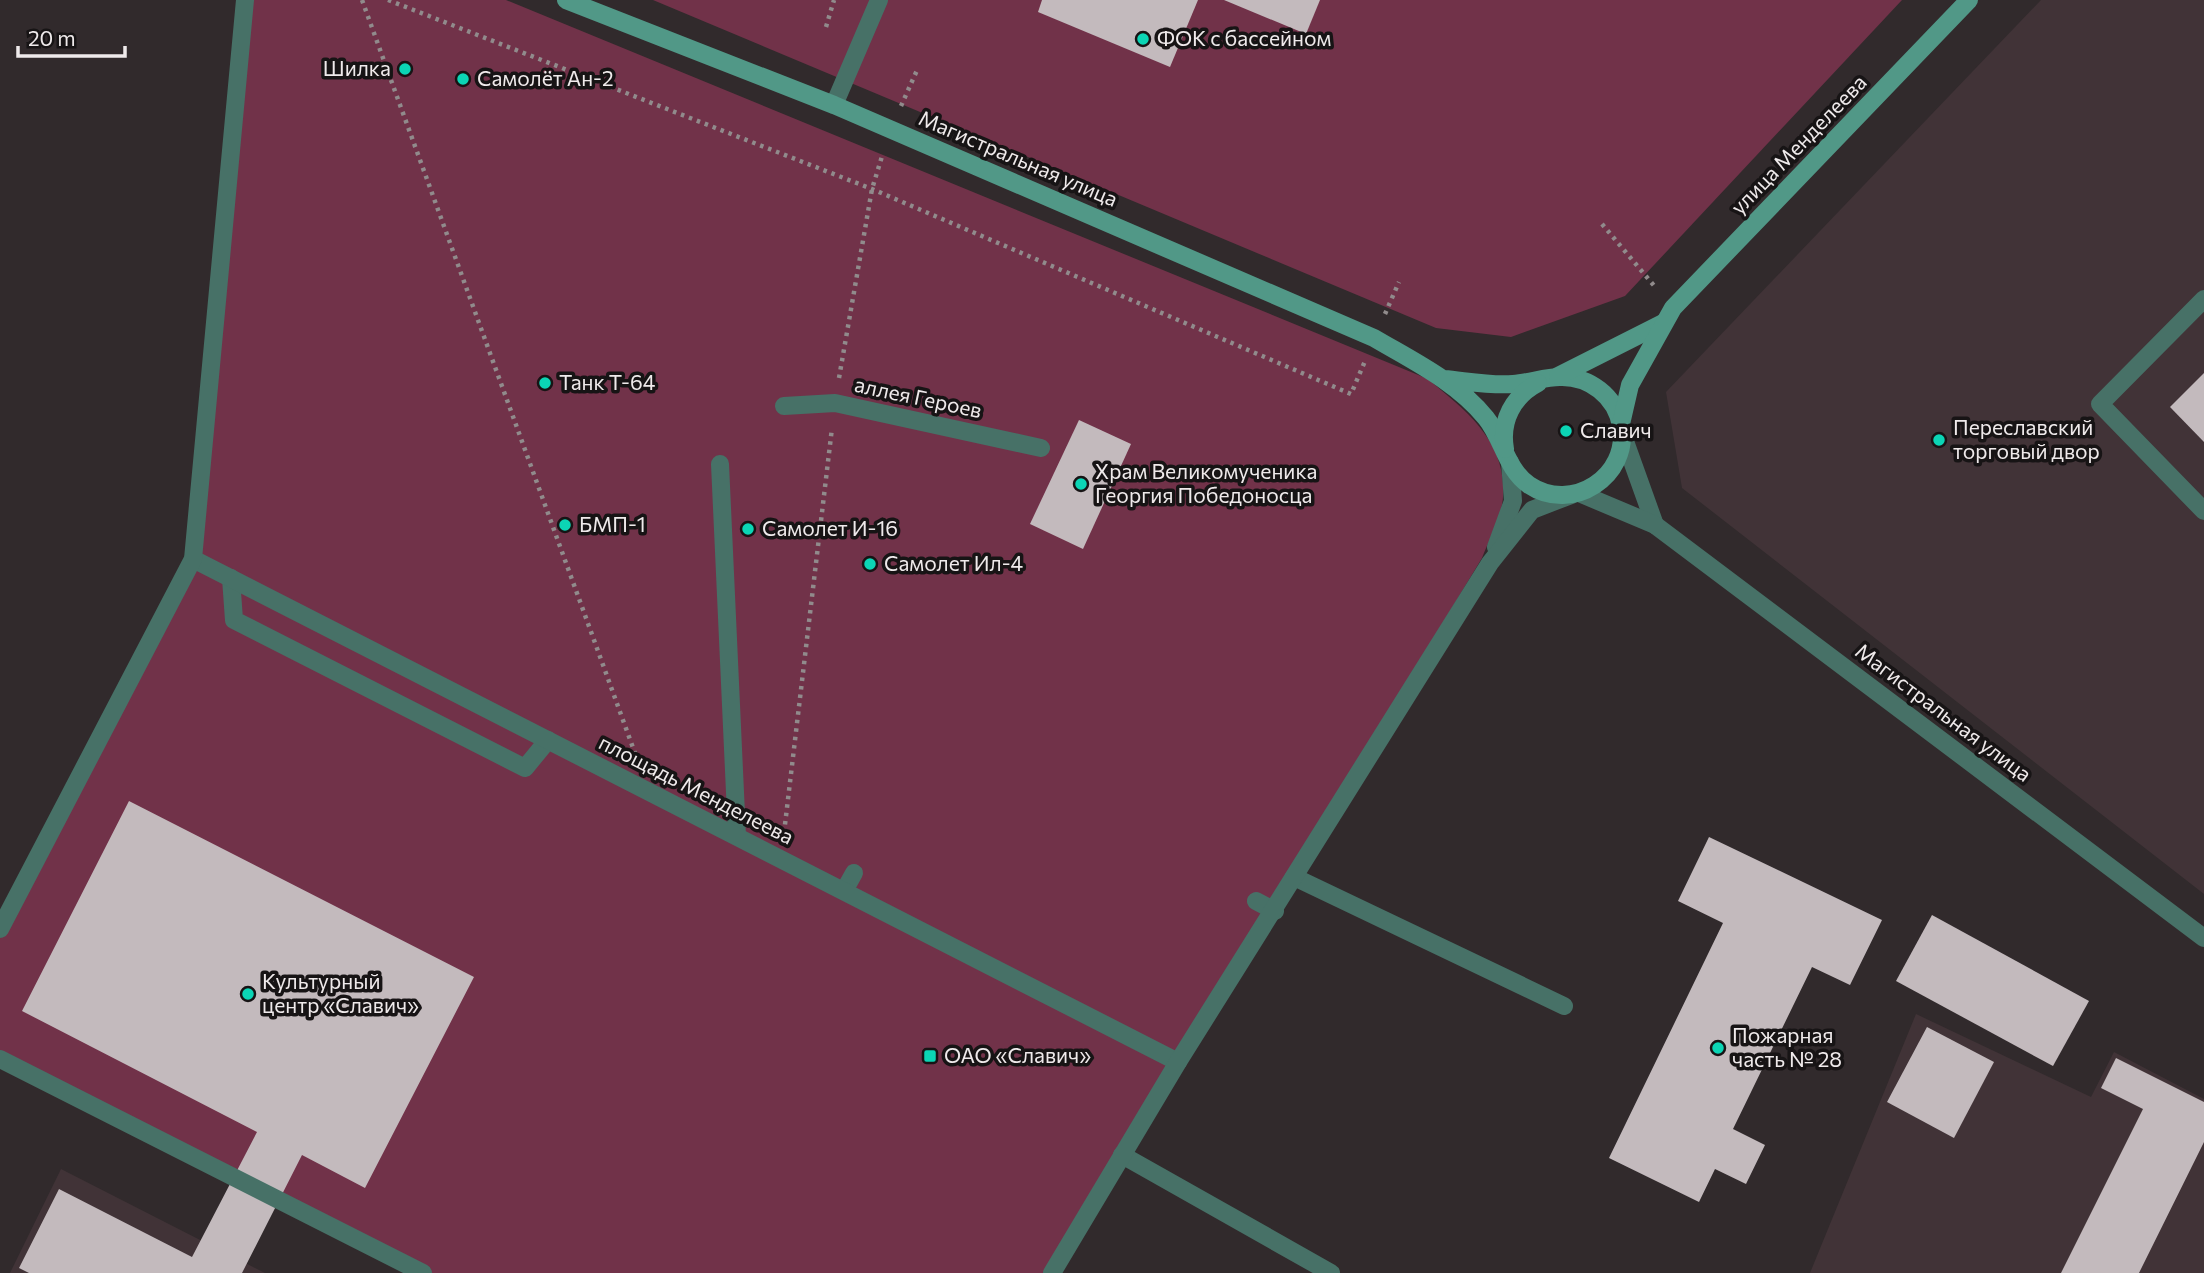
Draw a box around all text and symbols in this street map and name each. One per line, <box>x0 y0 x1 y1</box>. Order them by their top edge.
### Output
scale bar <box>18 14 124 58</box>
text: 20 m <box>28 25 76 50</box>
place label: ФОК с бассейном <box>1157 25 1332 50</box>
marker: ФОК с бассейном <box>1135 31 1151 47</box>
place label: Шилка <box>323 55 391 80</box>
marker: Шилка <box>397 61 413 77</box>
place label: Самолёт Ан-2 <box>477 65 614 90</box>
street label: улица Менделеева <box>1725 69 1871 219</box>
marker: Самолёт Ан-2 <box>455 71 471 87</box>
street label: Магистральная улица <box>915 104 1122 211</box>
place label: Танк Т-64 <box>559 369 656 394</box>
street label: аллея Героев <box>852 371 984 422</box>
marker: Танк Т-64 <box>537 375 553 391</box>
place label: Переславский торговый двор <box>1953 414 2100 463</box>
place label: Славич <box>1580 417 1652 442</box>
marker: Славич <box>1558 423 1574 439</box>
marker: Переславский торговый двор <box>1931 432 1947 448</box>
place label: Храм Великомученика Георгия Победоносца <box>1095 458 1318 507</box>
marker: Храм Великомученика Георгия Победоносца <box>1073 476 1089 492</box>
place label: БМП-1 <box>579 511 646 536</box>
place label: Самолет И-16 <box>762 515 898 540</box>
marker: БМП-1 <box>557 517 573 533</box>
marker: Самолет И-16 <box>740 521 756 537</box>
place label: Самолет Ил-4 <box>884 550 1024 575</box>
marker: Самолет Ил-4 <box>862 556 878 572</box>
street label: Магистральная улица <box>1851 638 2037 786</box>
street label: площадь Менделеева <box>595 729 798 849</box>
place label: Культурный центр «Славич» <box>262 968 419 1017</box>
marker: Культурный центр «Славич» <box>240 986 256 1002</box>
place label: Пожарная часть № 28 <box>1732 1022 1842 1071</box>
marker: Пожарная часть № 28 <box>1710 1040 1726 1056</box>
place label: ОАО «Славич» <box>944 1042 1091 1067</box>
marker: ОАО «Славич» <box>922 1048 938 1064</box>

